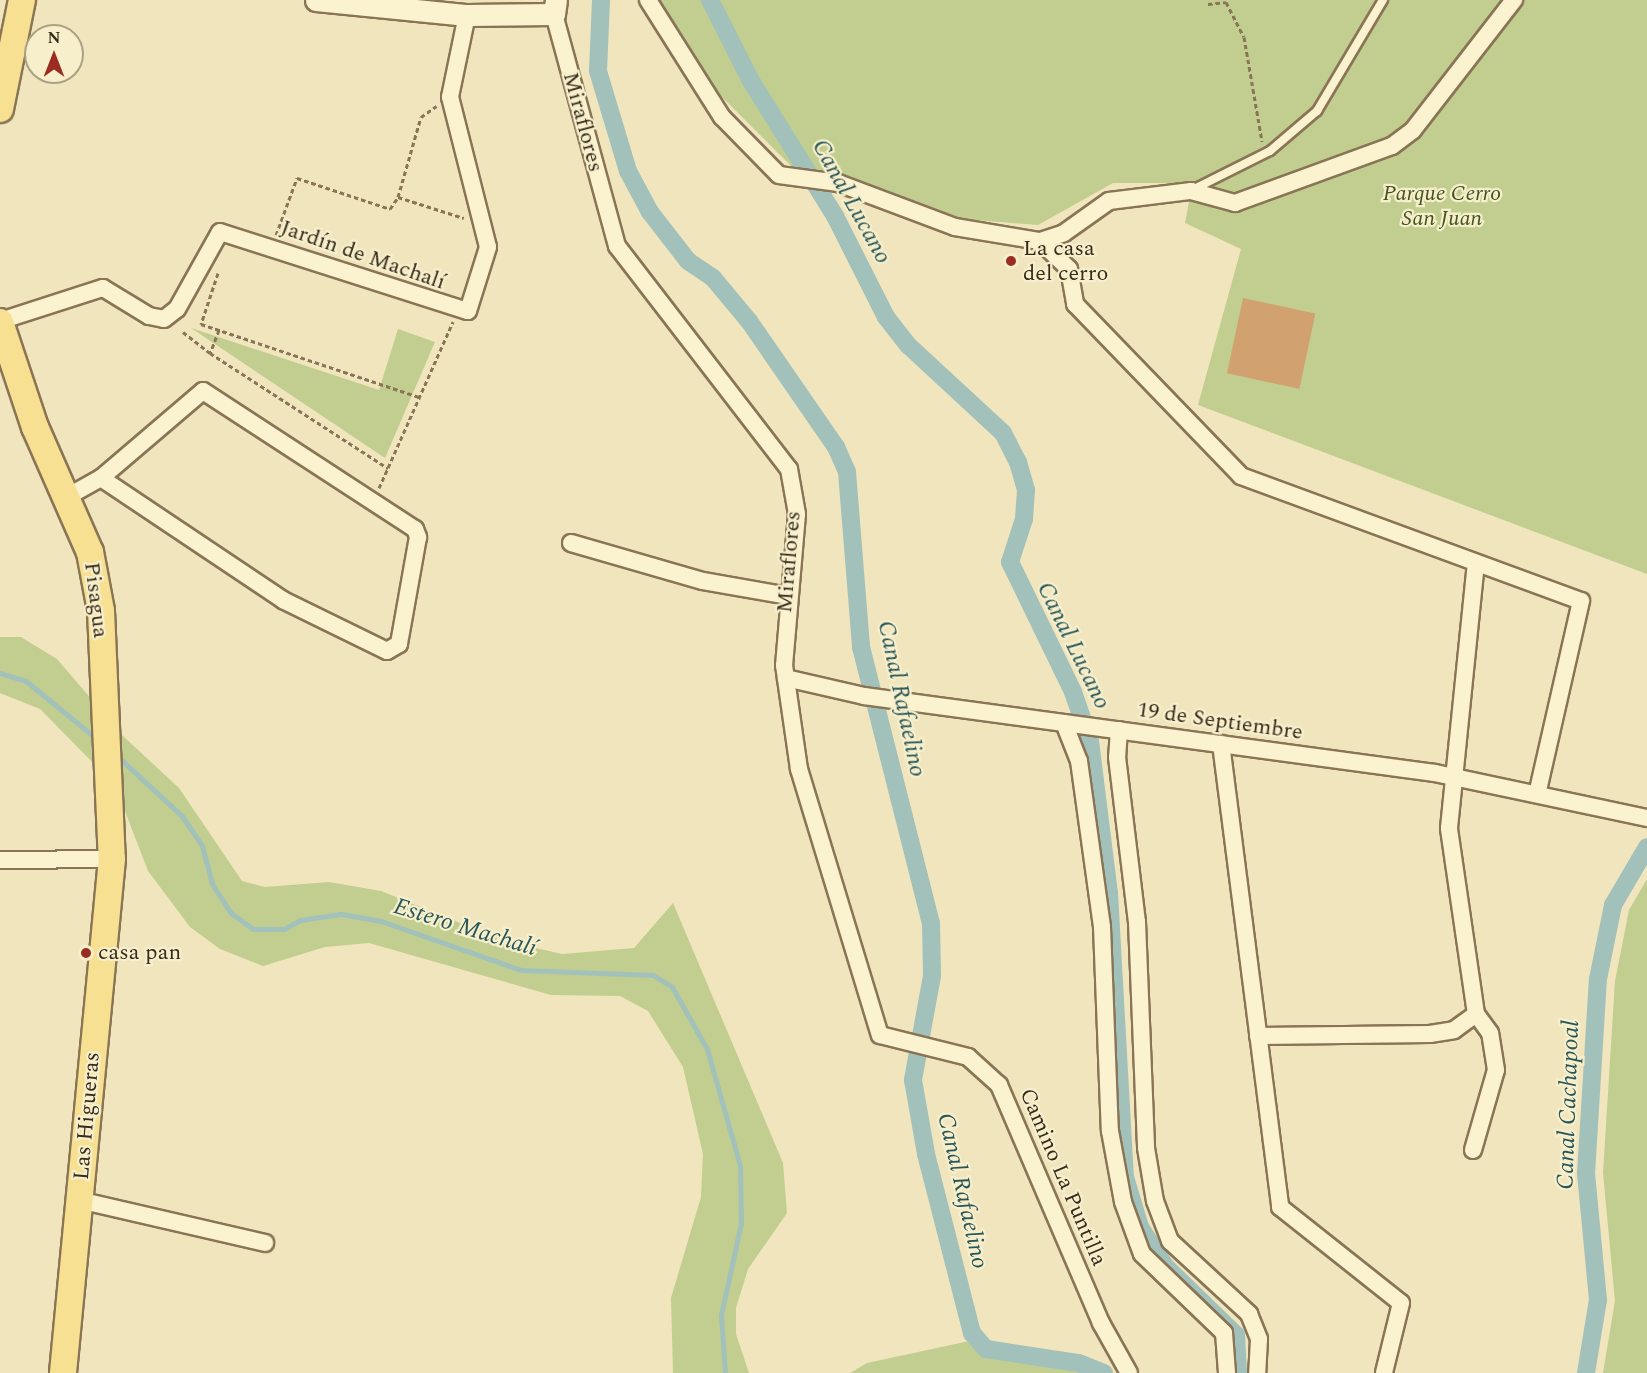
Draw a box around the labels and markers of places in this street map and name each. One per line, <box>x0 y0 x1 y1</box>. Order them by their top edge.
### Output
place label: La casa del cerro <box>1023 235 1108 286</box>
marker: La casa del cerro <box>1004 254 1018 268</box>
place label: casa pan <box>98 940 181 966</box>
marker: casa pan <box>79 946 93 960</box>

